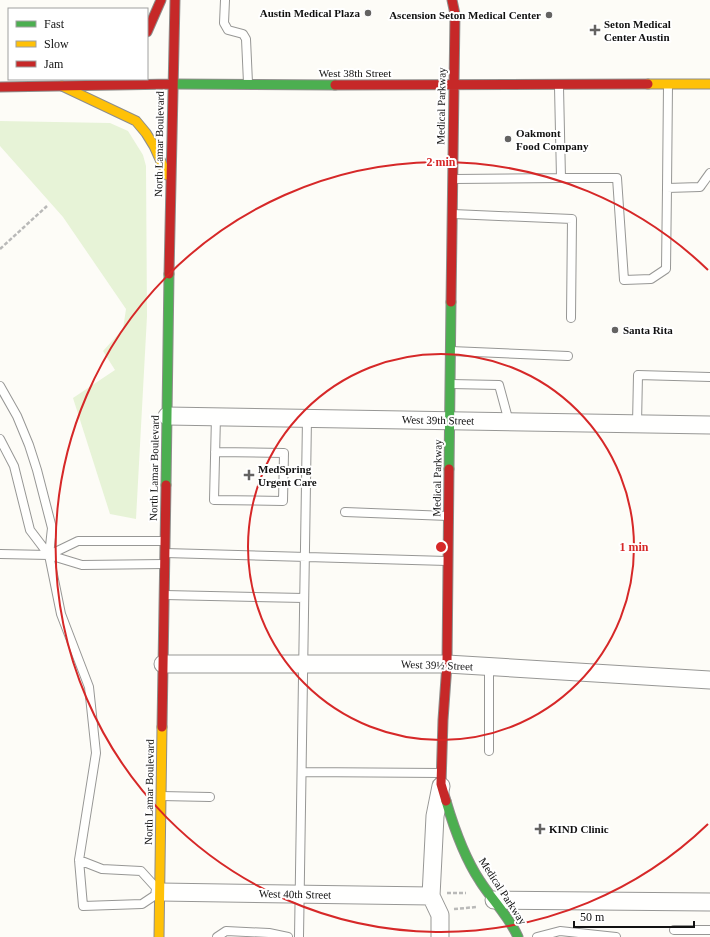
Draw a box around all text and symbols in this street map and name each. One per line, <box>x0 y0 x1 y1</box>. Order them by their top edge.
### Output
place label: Austin Medical Plaza <box>260 7 360 19</box>
legend <box>8 8 148 80</box>
marker: Austin Medical Plaza <box>363 8 373 18</box>
place label: Ascension Seton Medical Center <box>389 9 541 21</box>
marker: Ascension Seton Medical Center <box>544 10 554 20</box>
text: Fast <box>44 17 65 31</box>
place label: Seton Medical Center Austin <box>604 18 671 43</box>
marker: Seton Medical Center Austin <box>589 24 601 36</box>
text: Slow <box>44 37 69 51</box>
text: Jam <box>44 57 64 71</box>
street label: West 38th Street <box>319 67 391 79</box>
street label: Medical Parkway <box>434 67 448 145</box>
street label: North Lamar Boulevard <box>152 91 166 197</box>
place label: Oakmont Food Company <box>516 127 589 152</box>
marker: Oakmont Food Company <box>503 134 513 144</box>
text: 2 min <box>426 155 456 169</box>
place label: Santa Rita <box>623 324 673 336</box>
marker: Santa Rita <box>610 325 620 335</box>
street label: West 39th Street <box>402 413 474 427</box>
street label: North Lamar Boulevard <box>147 415 161 521</box>
street label: Medical Parkway <box>430 439 444 517</box>
place label: MedSpring Urgent Care <box>258 463 317 488</box>
marker: MedSpring Urgent Care <box>243 469 255 481</box>
centre of rings <box>434 540 448 554</box>
text: 1 min <box>619 540 649 554</box>
street label: West 39½ Street <box>401 658 473 672</box>
street label: North Lamar Boulevard <box>142 739 156 845</box>
marker: KIND Clinic <box>534 823 546 835</box>
place label: KIND Clinic <box>549 823 609 835</box>
street label: Medical Parkway <box>477 855 529 927</box>
street label: West 40th Street <box>259 887 331 901</box>
scale bar <box>574 903 694 929</box>
text: 50 m <box>580 910 605 924</box>

